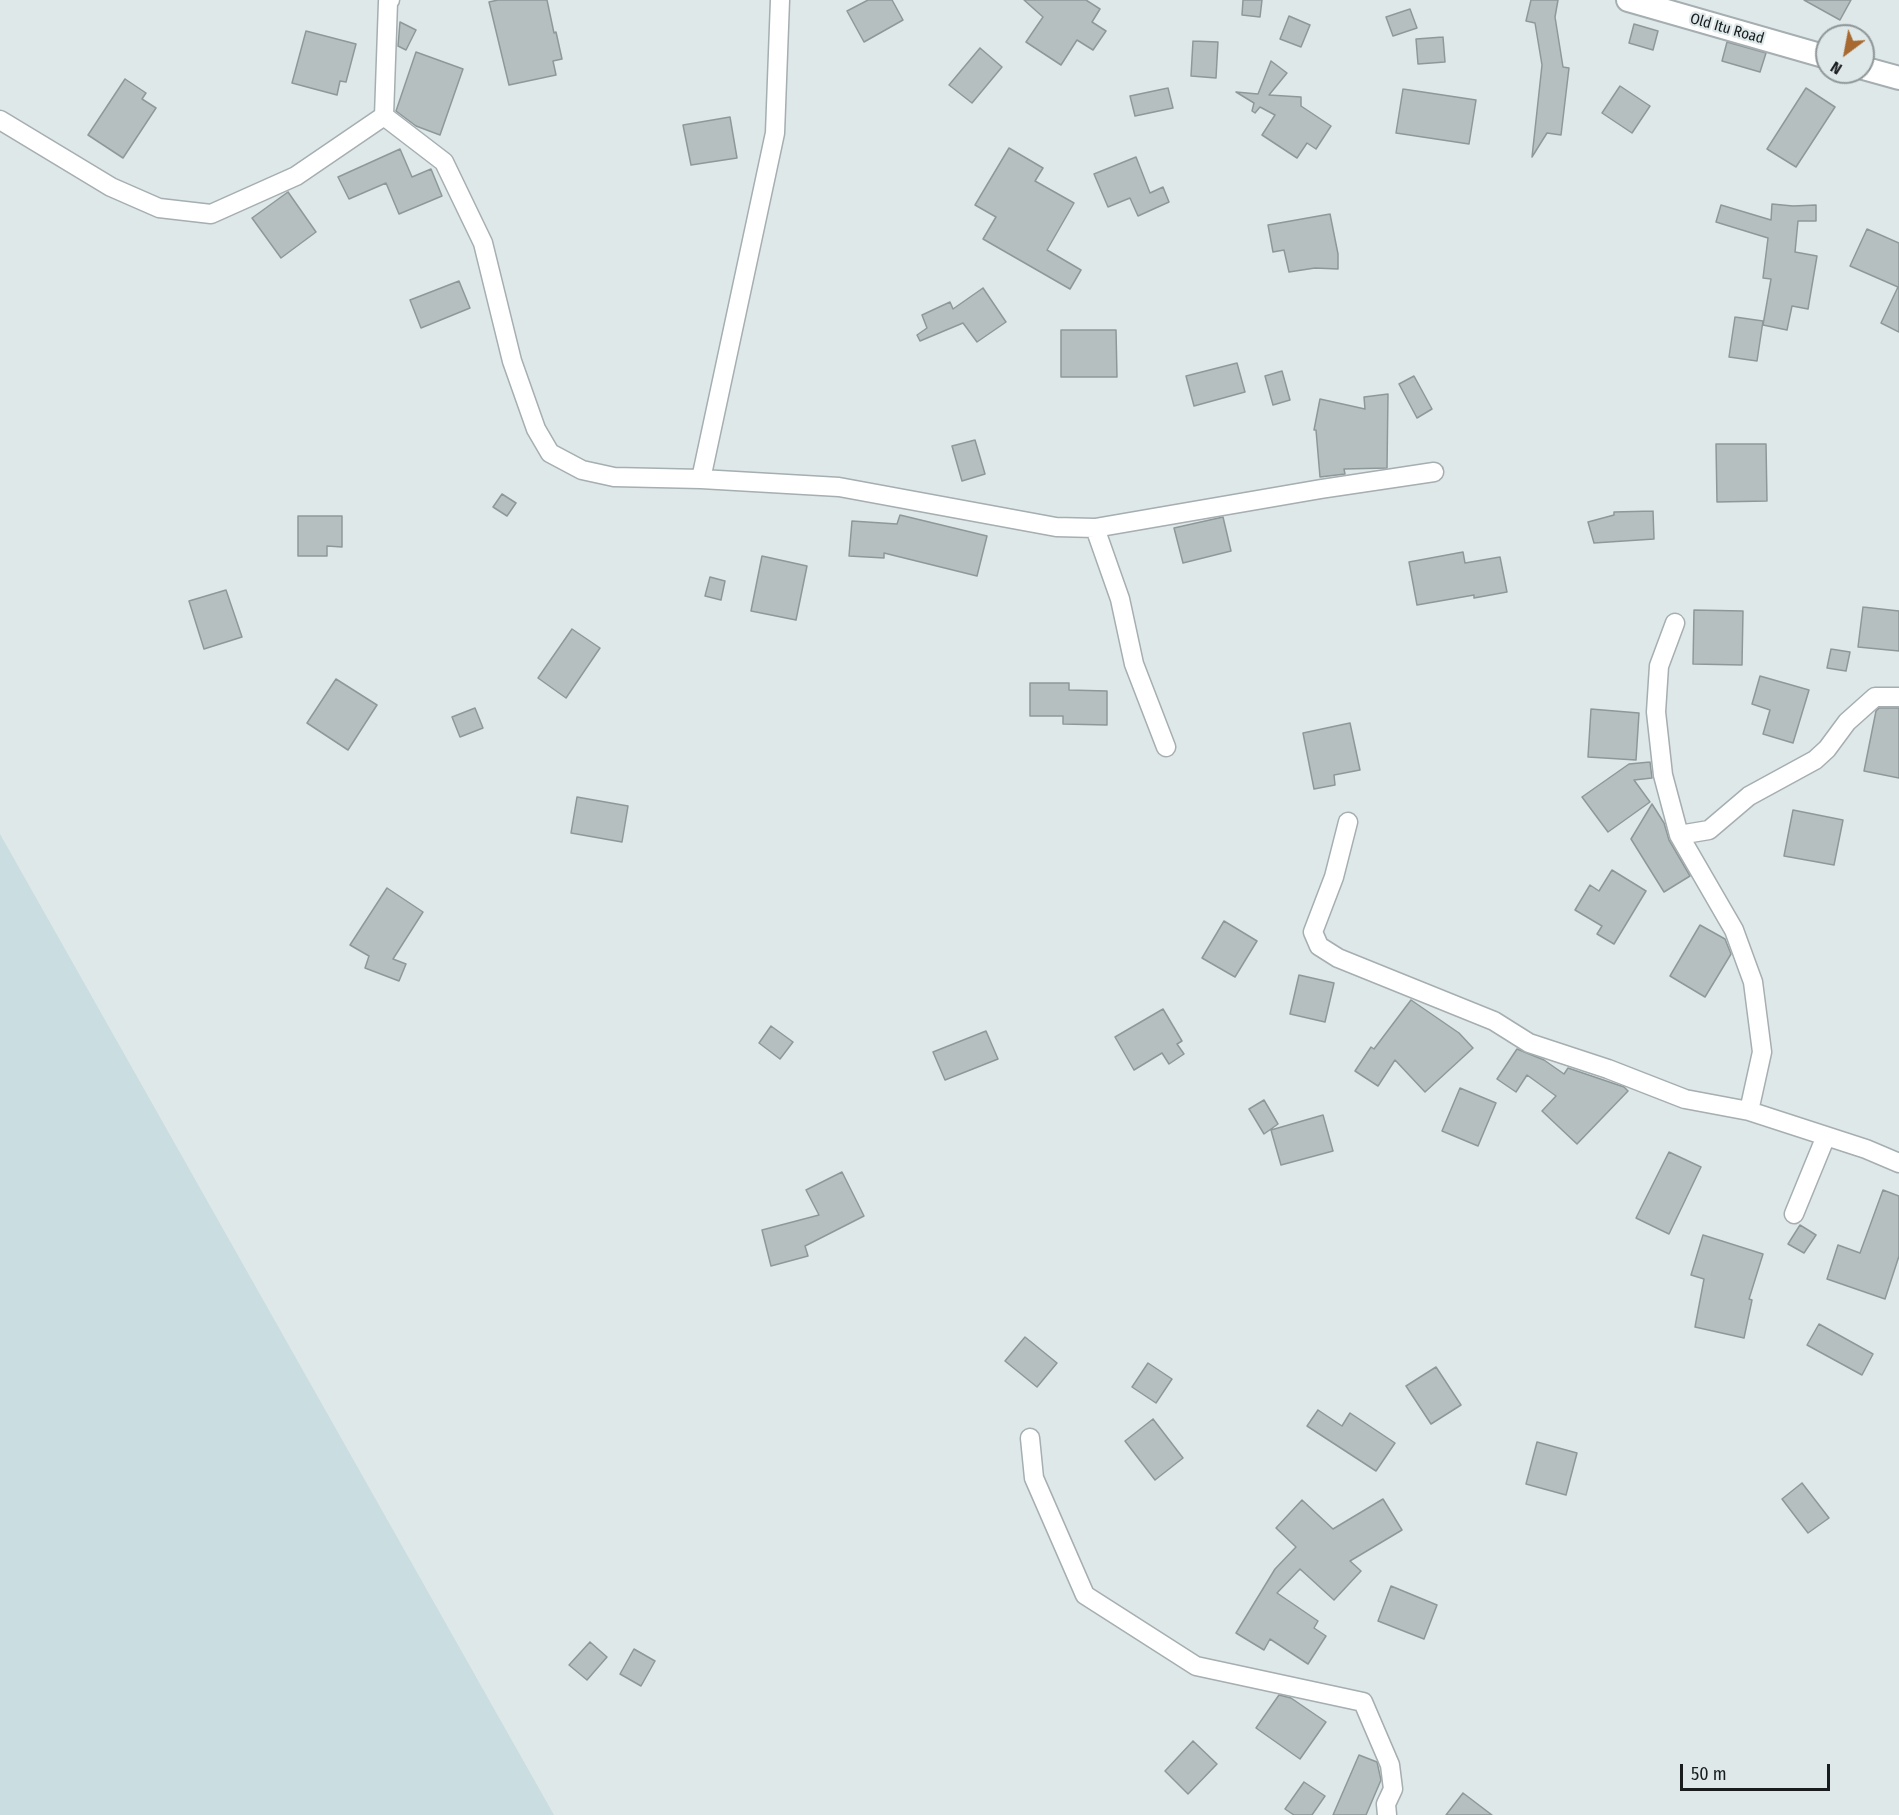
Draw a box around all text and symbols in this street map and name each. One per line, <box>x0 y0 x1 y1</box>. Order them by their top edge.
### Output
street label: Old Itu Road <box>1688 10 1766 48</box>
north arrow <box>1815 24 1875 84</box>
text: N <box>1827 57 1845 79</box>
scale bar <box>1683 1752 1833 1790</box>
text: 50 m <box>1691 1763 1727 1785</box>

